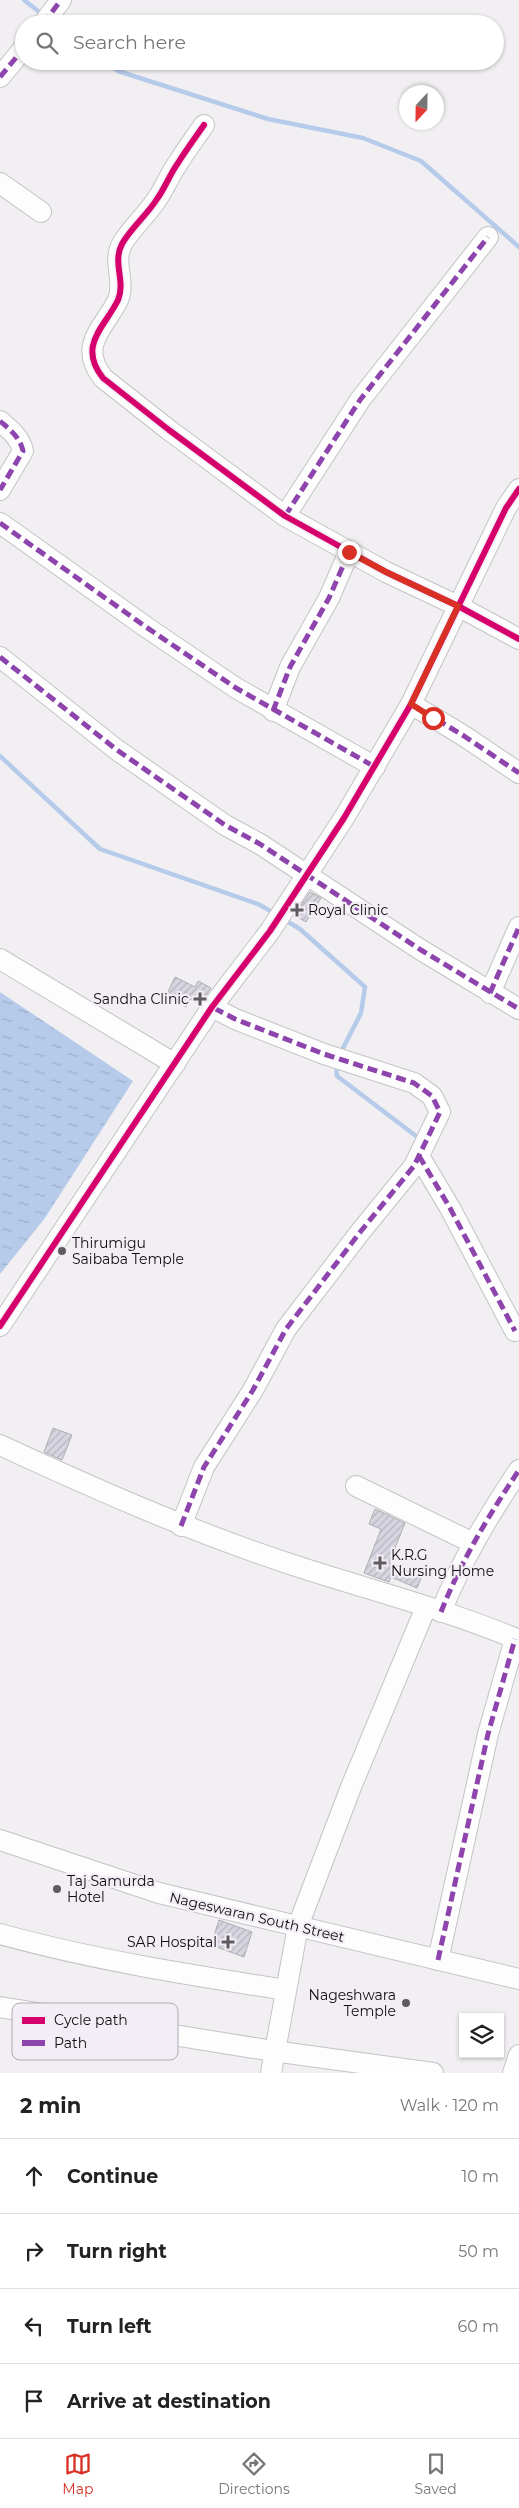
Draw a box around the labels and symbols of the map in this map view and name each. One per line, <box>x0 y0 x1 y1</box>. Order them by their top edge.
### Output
north arrow <box>399 85 444 130</box>
route end <box>338 541 361 564</box>
route start <box>422 707 445 730</box>
place label: Royal Clinic <box>308 901 388 919</box>
marker: Royal Clinic <box>290 903 304 917</box>
place label: Sandha Clinic <box>93 990 189 1008</box>
marker: Sandha Clinic <box>193 992 207 1006</box>
place label: Thirumigu Saibaba Temple <box>72 1234 184 1268</box>
marker: Thirumigu Saibaba Temple <box>56 1245 68 1257</box>
place label: K.R.G Nursing Home <box>391 1546 494 1580</box>
marker: K.R.G Nursing Home <box>373 1556 387 1570</box>
place label: Taj Samurda Hotel <box>67 1872 155 1906</box>
marker: Taj Samurda Hotel <box>51 1883 63 1895</box>
street label: Nageswaran South Street <box>168 1888 347 1946</box>
place label: SAR Hospital <box>127 1933 217 1951</box>
marker: SAR Hospital <box>221 1935 235 1949</box>
place label: Nageshwara Temple <box>309 1986 396 2020</box>
marker: Nageshwara Temple <box>400 1997 412 2009</box>
legend <box>12 2003 178 2060</box>
text: Cycle path <box>54 2011 128 2029</box>
text: Path <box>54 2034 87 2052</box>

